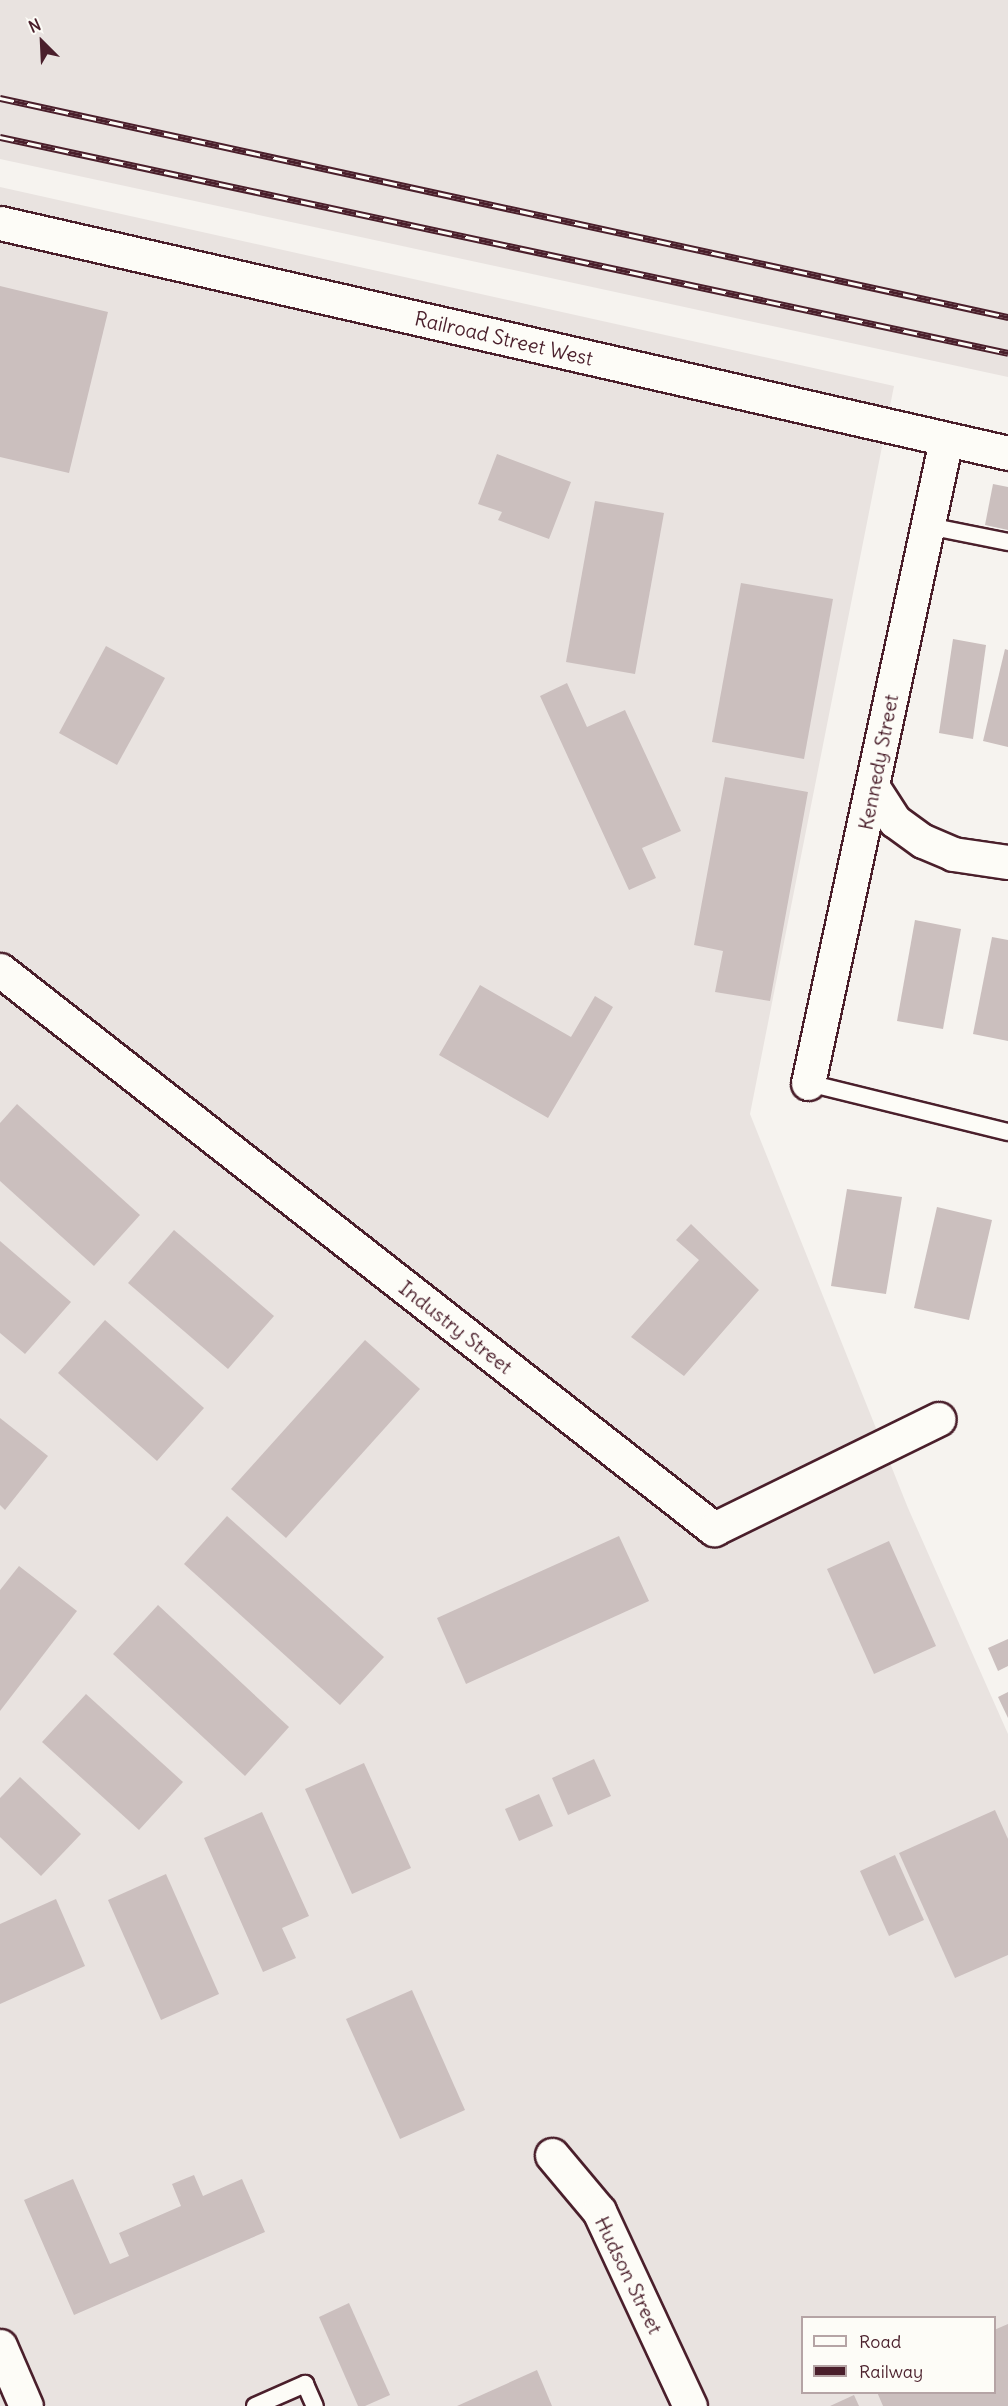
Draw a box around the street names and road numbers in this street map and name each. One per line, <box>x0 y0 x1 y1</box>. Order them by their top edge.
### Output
street label: Railroad Street West <box>412 306 596 370</box>
street label: Kennedy Street <box>853 692 903 832</box>
street label: Industry Street <box>395 1275 517 1379</box>
street label: Hudson Street <box>590 2212 668 2338</box>

